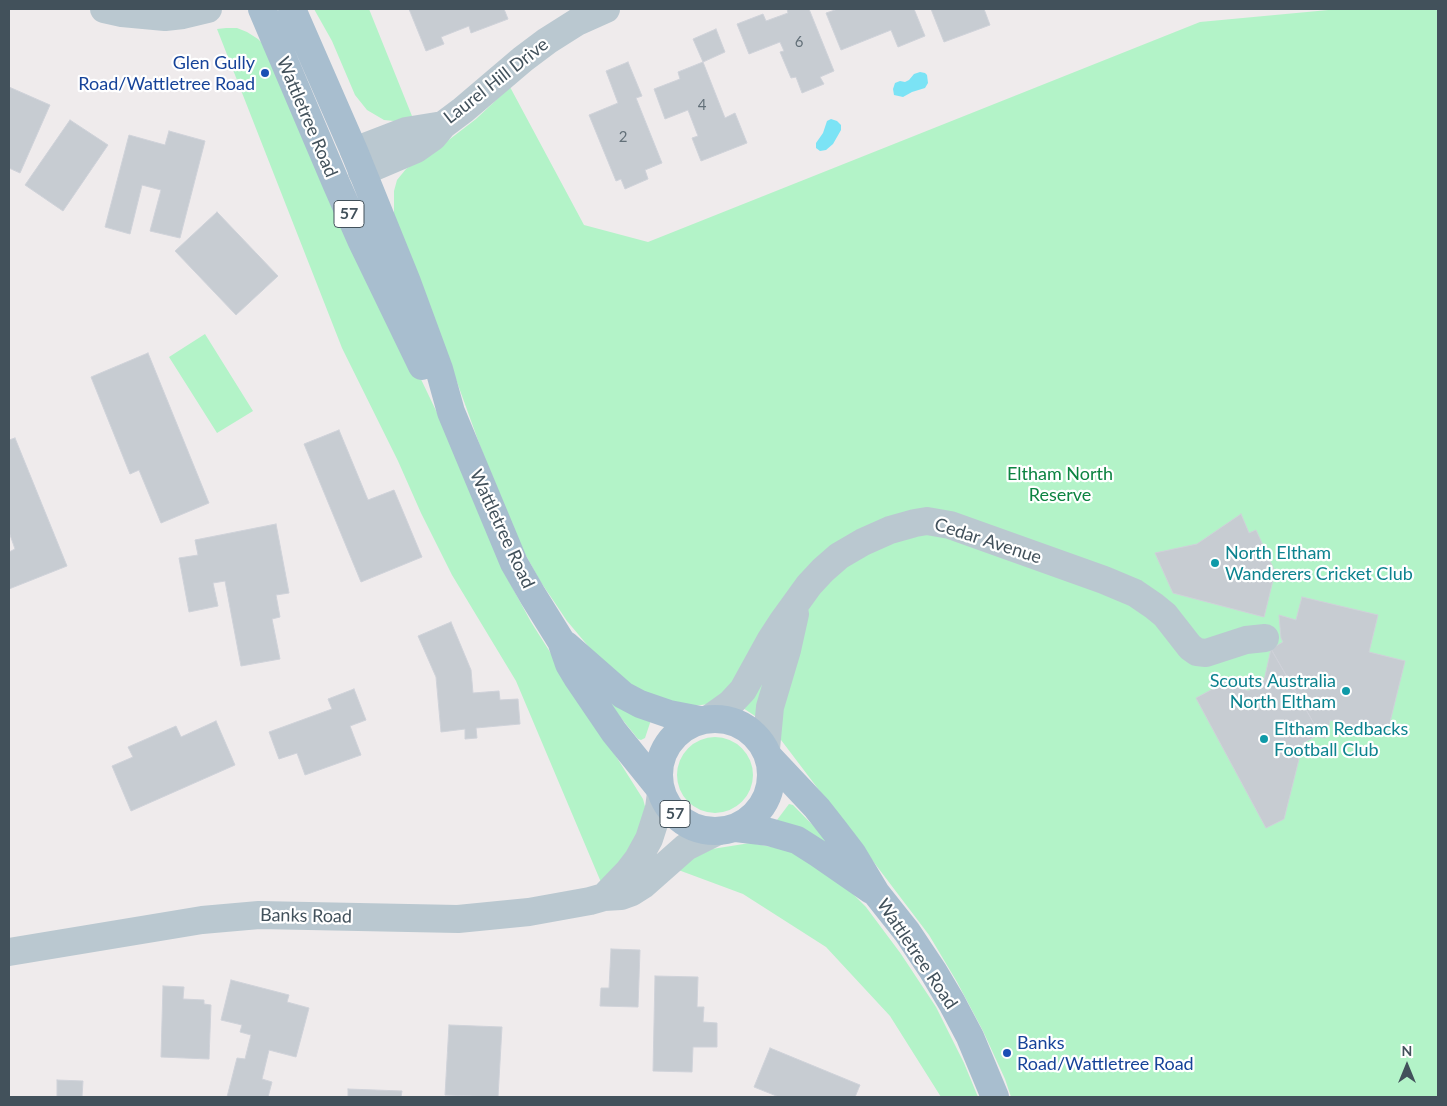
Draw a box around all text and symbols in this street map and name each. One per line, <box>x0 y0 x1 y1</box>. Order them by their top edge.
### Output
street label: Laurel Hill Drive <box>439 33 553 129</box>
house number: 6 <box>795 33 803 51</box>
place label: Glen Gully Road/Wattletree Road <box>78 52 255 94</box>
street label: Wattletree Road <box>272 54 342 180</box>
marker: Glen Gully Road/Wattletree Road <box>259 67 271 79</box>
house number: 4 <box>698 96 706 114</box>
house number: 2 <box>619 128 627 146</box>
road number: 57 <box>334 200 364 228</box>
park label: Eltham North Reserve <box>1007 463 1113 506</box>
street label: Wattletree Road <box>465 466 539 592</box>
street label: Cedar Avenue <box>932 514 1044 568</box>
place label: North Eltham Wanderers Cricket Club <box>1225 542 1413 584</box>
marker: North Eltham Wanderers Cricket Club <box>1209 557 1221 569</box>
place label: Scouts Australia North Eltham <box>1210 670 1336 712</box>
marker: Scouts Australia North Eltham <box>1340 685 1352 697</box>
place label: Eltham Redbacks Football Club <box>1274 718 1408 761</box>
marker: Eltham Redbacks Football Club <box>1258 733 1270 745</box>
road number: 57 <box>660 801 690 828</box>
street label: Wattletree Road <box>872 895 962 1013</box>
street label: Banks Road <box>260 904 352 928</box>
place label: Banks Road/Wattletree Road <box>1017 1032 1194 1074</box>
north arrow <box>1382 1041 1432 1091</box>
text: N <box>1402 1042 1412 1059</box>
marker: Banks Road/Wattletree Road <box>1001 1047 1013 1059</box>

